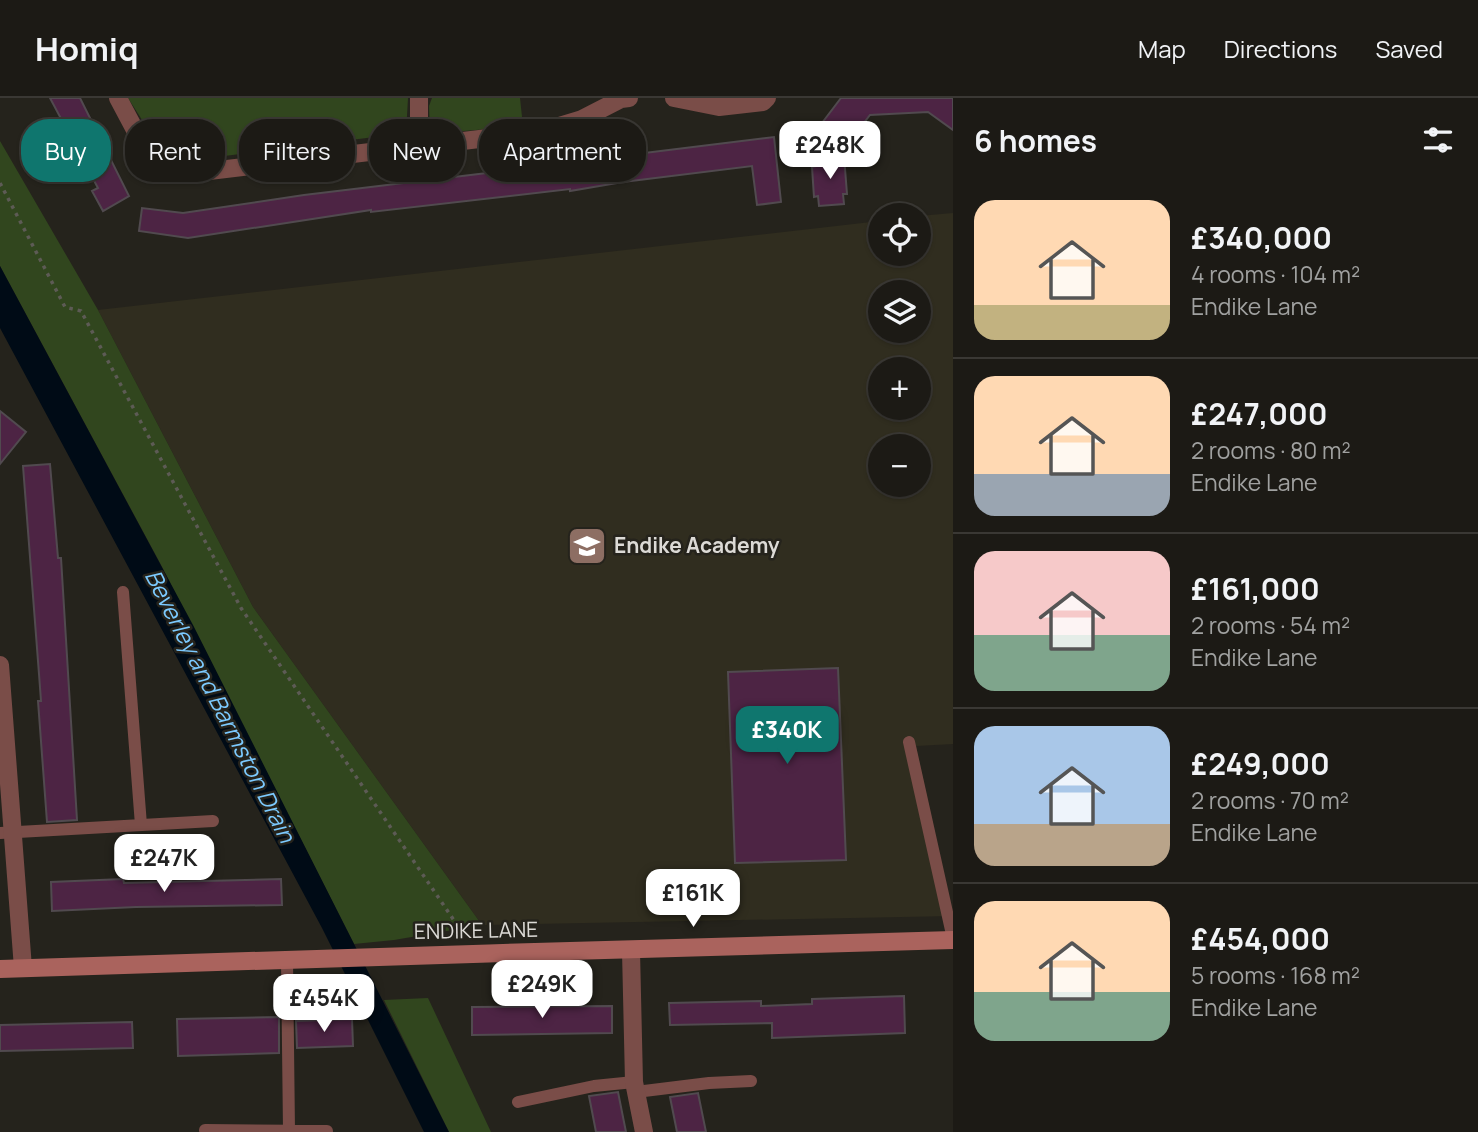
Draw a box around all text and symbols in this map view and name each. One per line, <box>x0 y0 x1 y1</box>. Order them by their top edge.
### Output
text: Homiq <box>35 26 139 71</box>
text: Map <box>1138 32 1186 65</box>
text: Directions <box>1224 32 1337 65</box>
text: Saved <box>1375 32 1443 65</box>
chip: Buy <box>21 119 111 182</box>
chip: Rent <box>125 119 225 182</box>
chip: Filters <box>239 119 355 182</box>
chip: New <box>369 119 465 182</box>
chip: Apartment <box>479 119 646 182</box>
text: 6 homes <box>974 120 1097 161</box>
icon: filters <box>1419 121 1457 159</box>
pin: £248K <box>781 122 879 181</box>
text: £248K <box>795 128 865 160</box>
map controls <box>868 203 931 497</box>
button: locate <box>868 203 931 266</box>
text: £340,000 <box>1191 217 1332 258</box>
icon: home <box>1030 228 1114 312</box>
text: 4 rooms · 104 m² <box>1191 258 1360 290</box>
button: layers <box>868 280 931 343</box>
text: Endike Lane <box>1191 290 1317 322</box>
button: + <box>868 357 931 420</box>
text: £247,000 <box>1191 393 1327 434</box>
icon: home <box>1030 404 1114 488</box>
button: − <box>868 434 931 497</box>
text: 2 rooms · 80 m² <box>1191 434 1351 466</box>
text: Endike Lane <box>1191 466 1317 498</box>
school or university icon: Endike Academy <box>566 525 608 567</box>
place label: Endike Academy <box>614 531 780 559</box>
water label: Beverley and Barmston Drain <box>138 564 304 849</box>
text: £161,000 <box>1191 568 1320 609</box>
icon: home <box>1030 579 1114 663</box>
text: 2 rooms · 54 m² <box>1191 609 1350 641</box>
text: Endike Lane <box>1191 641 1317 673</box>
pin: £340K <box>738 706 836 766</box>
text: £340K <box>752 713 822 745</box>
text: £249,000 <box>1191 743 1330 784</box>
icon: home <box>1030 754 1114 838</box>
text: 2 rooms · 70 m² <box>1191 784 1349 816</box>
text: Endike Lane <box>1191 816 1317 848</box>
pin: £247K <box>115 834 213 894</box>
text: £247K <box>130 841 198 873</box>
pin: £161K <box>644 870 742 929</box>
text: £161K <box>662 876 724 908</box>
street label: ENDIKE LANE <box>414 915 538 945</box>
text: £454,000 <box>1191 918 1330 959</box>
icon: home <box>1030 929 1114 1013</box>
text: 5 rooms · 168 m² <box>1191 959 1360 991</box>
pin: £249K <box>493 960 591 1020</box>
text: £249K <box>508 967 576 999</box>
pin: £454K <box>275 974 373 1034</box>
text: £454K <box>289 981 359 1013</box>
text: Endike Lane <box>1191 991 1317 1023</box>

